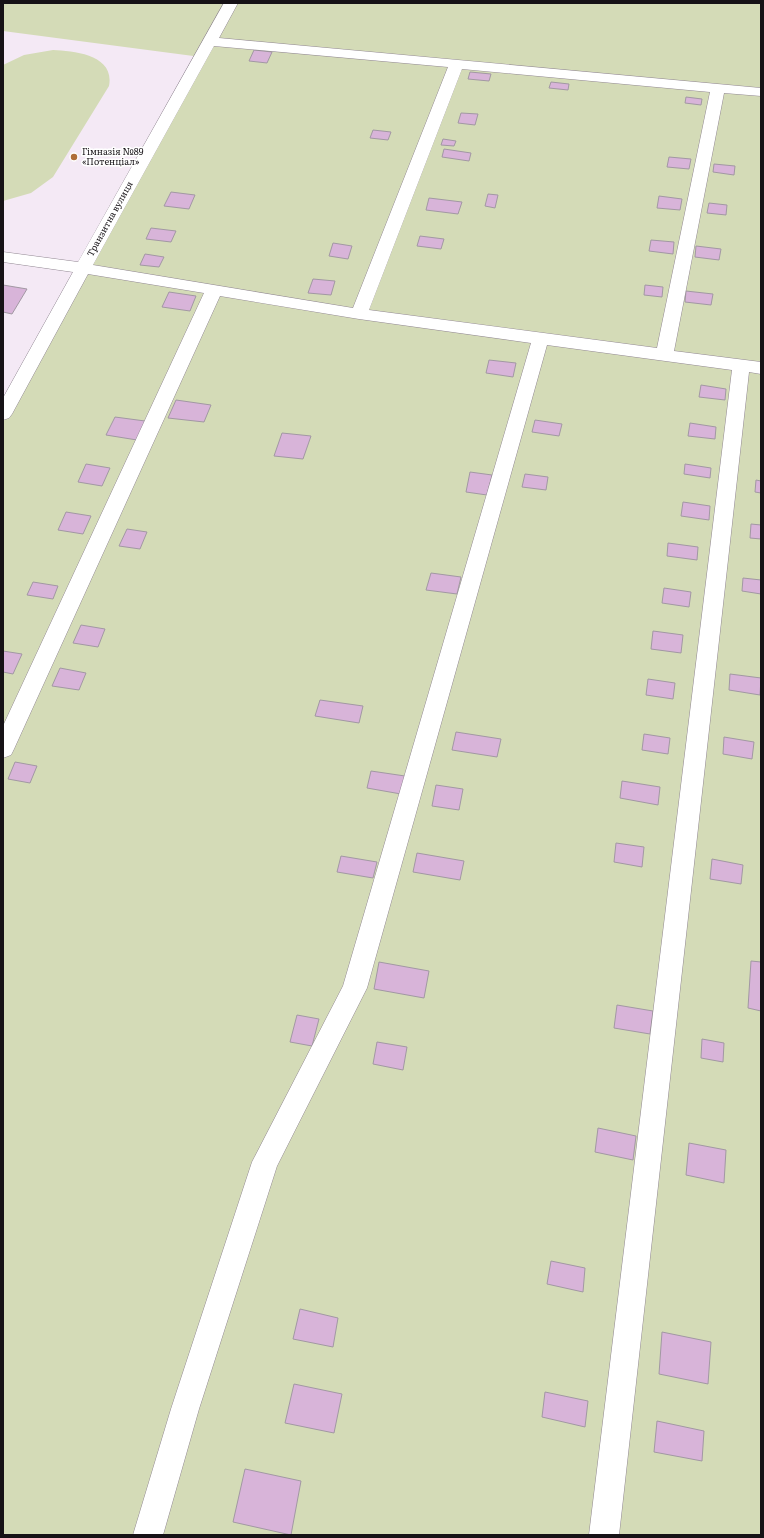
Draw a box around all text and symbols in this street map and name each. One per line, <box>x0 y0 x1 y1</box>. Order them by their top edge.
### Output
place label: Гімназія №89 «Потенціал» <box>82 144 144 168</box>
marker: Гімназія №89 «Потенціал» <box>69 152 79 162</box>
street label: Транзитна вулиця <box>83 178 136 259</box>

